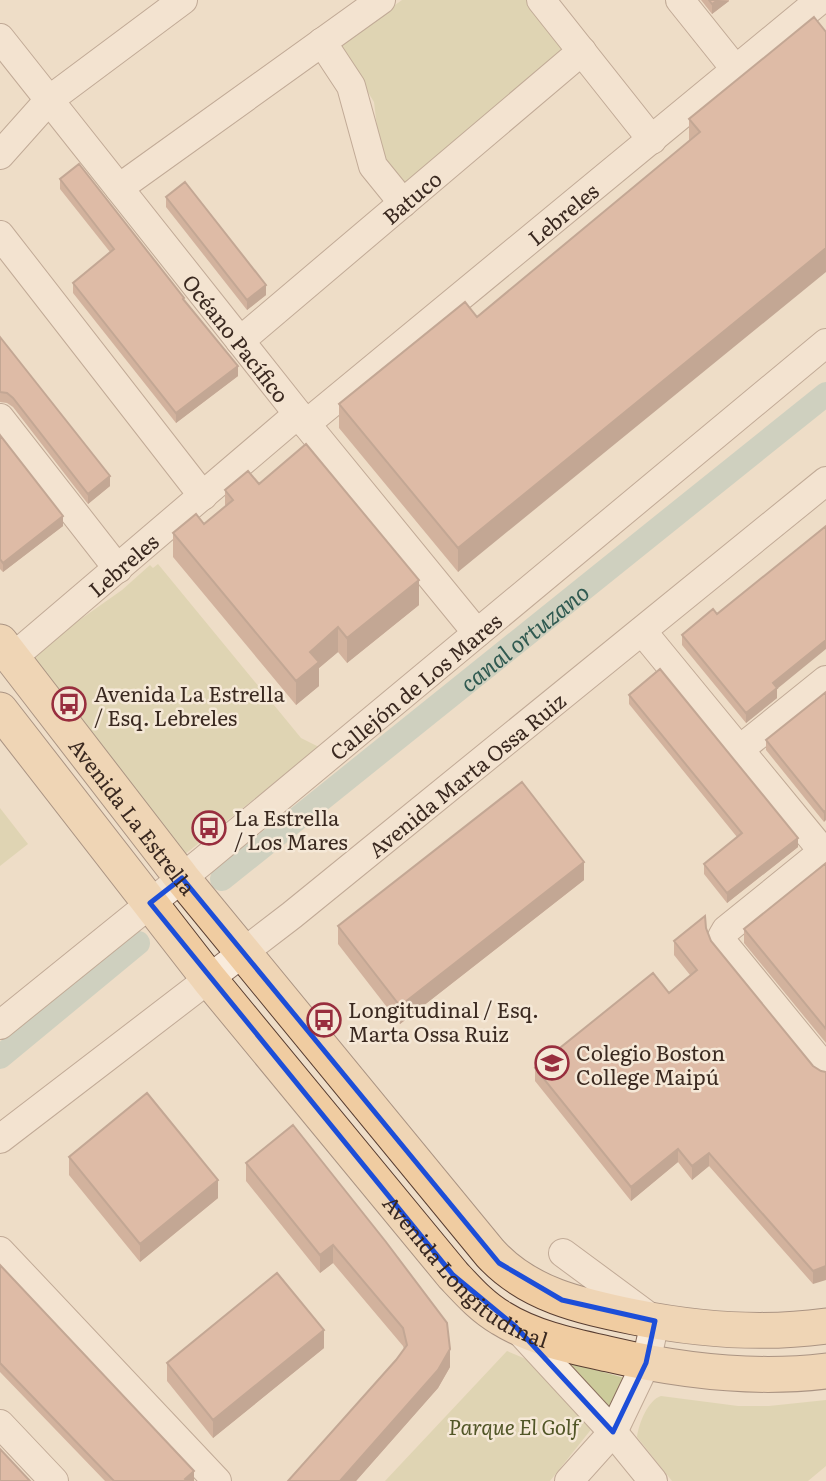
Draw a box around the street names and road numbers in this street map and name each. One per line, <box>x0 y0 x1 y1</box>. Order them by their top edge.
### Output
street label: Batuco <box>375 162 447 230</box>
street label: Lebreles <box>520 174 604 251</box>
street label: Océano Pacífico <box>177 267 298 408</box>
street label: Lebreles <box>80 525 164 603</box>
street label: Callejón de Los Mares <box>322 604 507 766</box>
street label: Avenida Marta Ossa Ruiz <box>360 684 571 863</box>
street label: Avenida La Estrella <box>63 730 205 901</box>
street label: Avenida Longitudinal <box>377 1187 553 1354</box>

